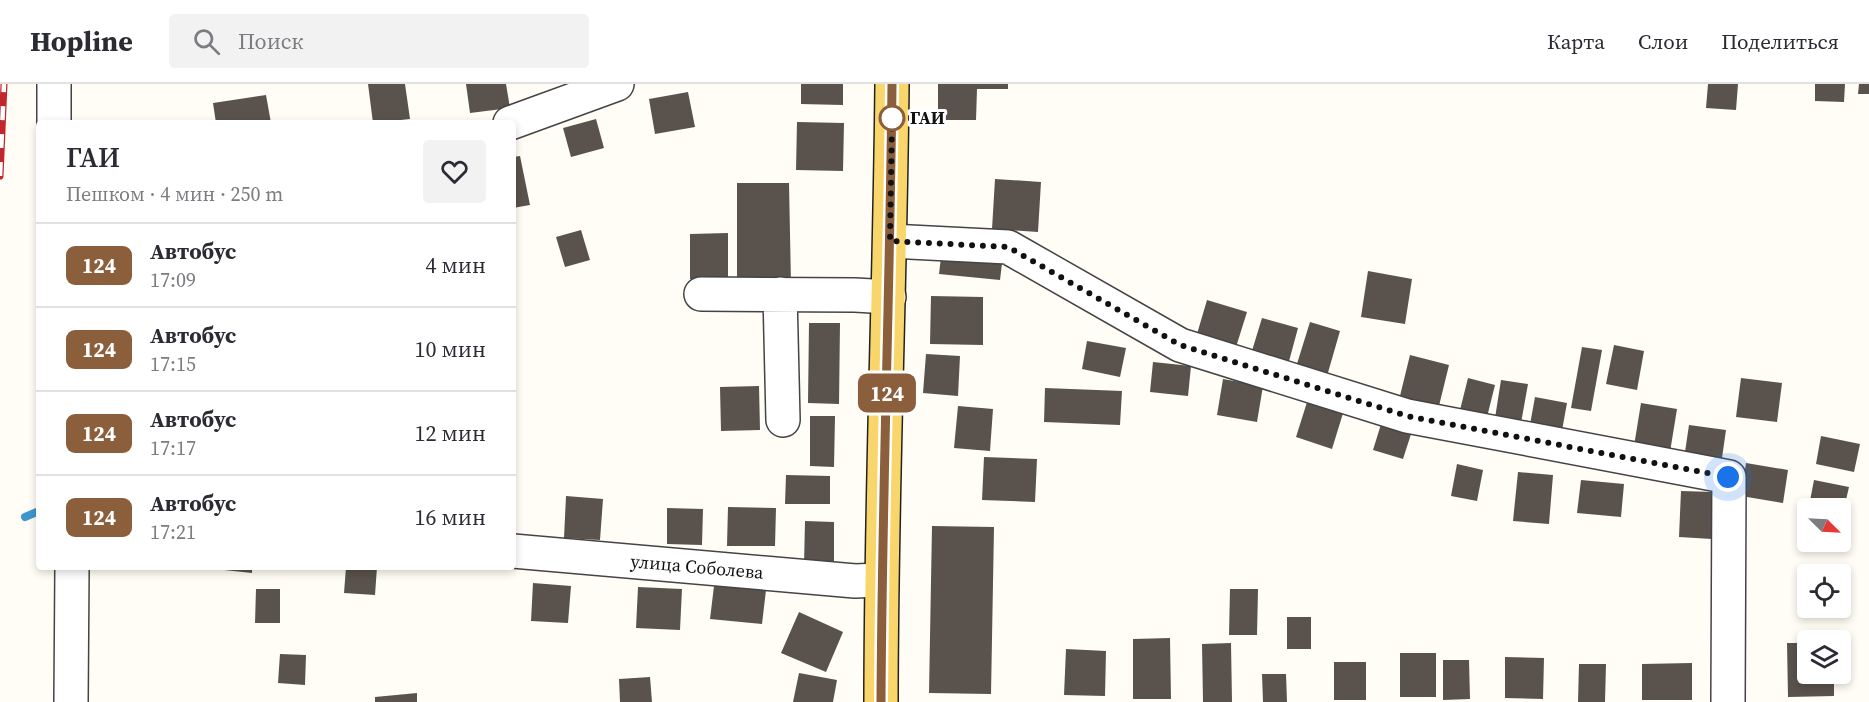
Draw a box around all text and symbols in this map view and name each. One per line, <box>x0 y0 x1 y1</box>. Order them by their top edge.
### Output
search box <box>169 14 589 68</box>
text: Hopline <box>30 22 133 60</box>
icon: search <box>190 25 223 58</box>
text: Поиск <box>238 26 304 56</box>
text: Карта <box>1547 27 1605 56</box>
text: Слои <box>1638 27 1688 56</box>
text: Поделиться <box>1721 27 1839 56</box>
marker: ГАИ <box>879 105 905 131</box>
place label: ГАИ <box>910 105 945 130</box>
text: ГАИ <box>66 138 120 176</box>
button: heart <box>423 140 486 203</box>
text: Пешком · 4 мин · 250 m <box>66 180 283 208</box>
text: Автобус <box>150 236 236 266</box>
text: 4 мин <box>425 250 486 280</box>
text: 124 <box>82 251 116 280</box>
text: 17:09 <box>150 266 196 294</box>
text: Автобус <box>150 320 236 350</box>
text: 10 мин <box>414 334 486 364</box>
text: 124 <box>82 335 116 364</box>
text: 17:15 <box>150 350 196 378</box>
line badge: 124 <box>852 374 922 412</box>
text: 124 <box>870 379 904 408</box>
text: Автобус <box>150 404 236 434</box>
text: 12 мин <box>414 418 486 448</box>
text: 124 <box>82 419 116 448</box>
text: 17:17 <box>150 434 196 462</box>
your location <box>1713 462 1743 492</box>
text: Автобус <box>150 488 236 518</box>
north arrow <box>1797 498 1851 552</box>
map controls <box>1797 498 1851 684</box>
text: 16 мин <box>414 502 486 532</box>
text: 124 <box>82 503 116 532</box>
text: 17:21 <box>150 518 196 546</box>
street label: улица Соболева <box>630 548 765 585</box>
button: locate <box>1797 564 1851 618</box>
button: layers <box>1797 630 1851 684</box>

